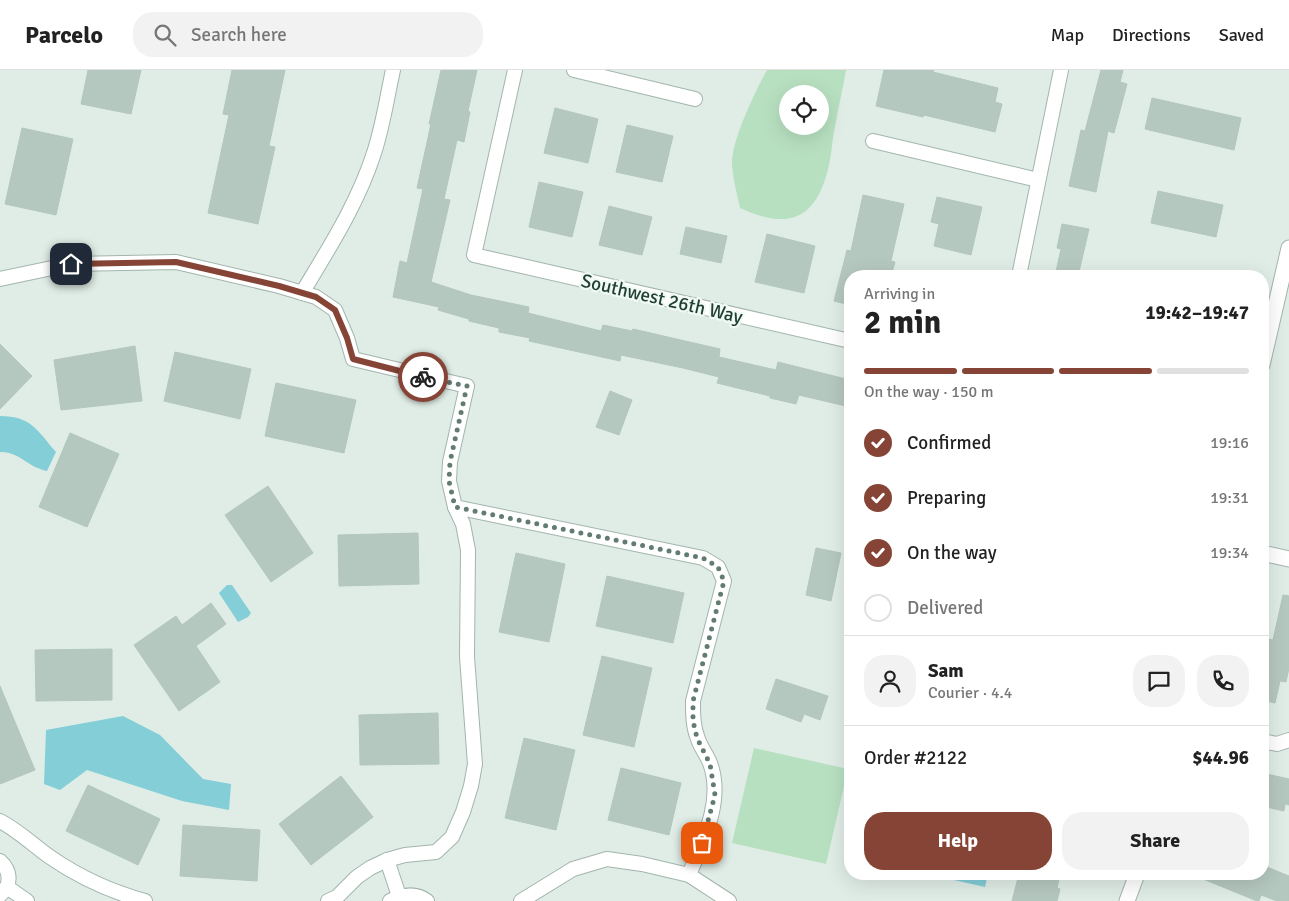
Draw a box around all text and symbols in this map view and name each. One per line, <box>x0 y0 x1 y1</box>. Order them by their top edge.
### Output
search box <box>133 12 483 57</box>
text: Parcelo <box>25 20 103 50</box>
icon: search <box>151 21 179 49</box>
text: Search here <box>191 23 287 47</box>
text: Map <box>1051 24 1084 46</box>
text: Directions <box>1112 24 1191 46</box>
text: Saved <box>1219 24 1264 46</box>
map controls <box>779 85 829 135</box>
button: locate <box>779 85 829 135</box>
pin <box>50 243 92 285</box>
icon: home <box>57 250 85 278</box>
street label: Southwest 26th Way <box>579 269 745 329</box>
text: Arriving in <box>864 284 935 304</box>
text: 19:42–19:47 <box>1145 301 1249 325</box>
text: 2 min <box>864 303 941 342</box>
courier <box>398 352 448 402</box>
icon: bike <box>409 363 437 391</box>
text: On the way · 150 m <box>864 382 994 402</box>
icon: check <box>864 429 892 457</box>
text: Confirmed <box>907 431 991 455</box>
text: 19:16 <box>1210 433 1249 453</box>
icon: check <box>864 484 892 512</box>
text: Preparing <box>907 486 986 510</box>
text: 19:31 <box>1210 488 1249 508</box>
icon: check <box>864 539 892 567</box>
text: On the way <box>907 541 997 565</box>
text: 19:34 <box>1210 543 1249 563</box>
text: Delivered <box>907 596 983 620</box>
button: person <box>864 655 916 707</box>
button: chat <box>1133 655 1185 707</box>
button: phone <box>1197 655 1249 707</box>
text: Sam <box>928 659 964 683</box>
text: Courier · 4.4 <box>928 683 1012 703</box>
text: Order #2122 <box>864 746 967 770</box>
text: $44.96 <box>1192 746 1249 770</box>
button: Help <box>864 812 1052 870</box>
button: Share <box>1062 812 1249 870</box>
pin <box>681 822 723 864</box>
icon: bag <box>688 829 716 857</box>

